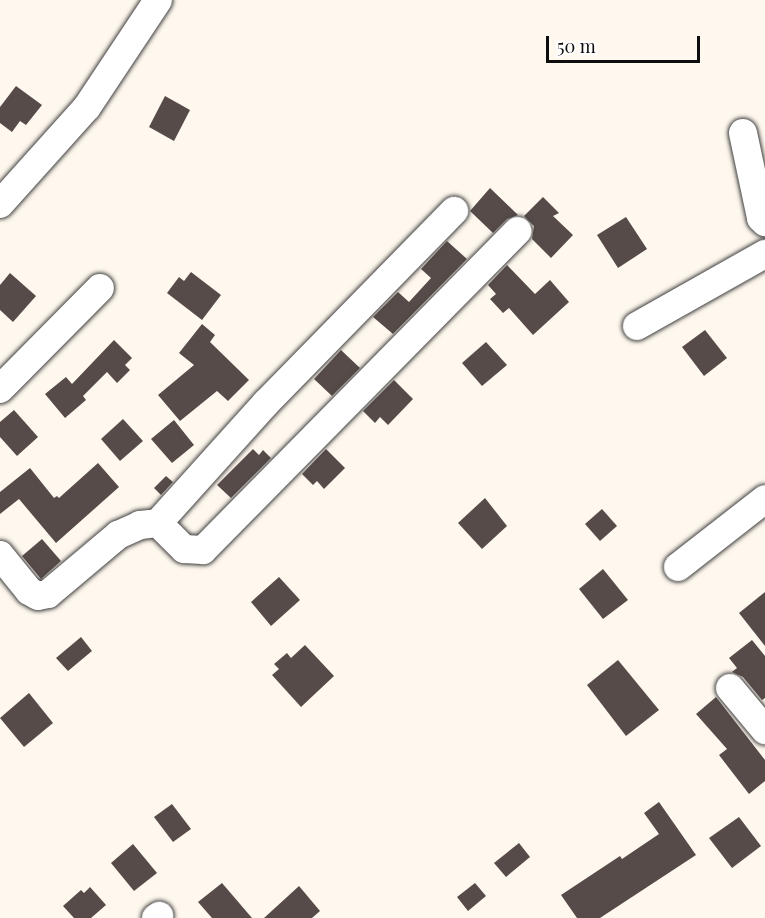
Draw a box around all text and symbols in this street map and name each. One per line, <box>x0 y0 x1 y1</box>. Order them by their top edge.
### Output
scale bar <box>549 24 704 62</box>
text: 50 m <box>557 34 596 58</box>

